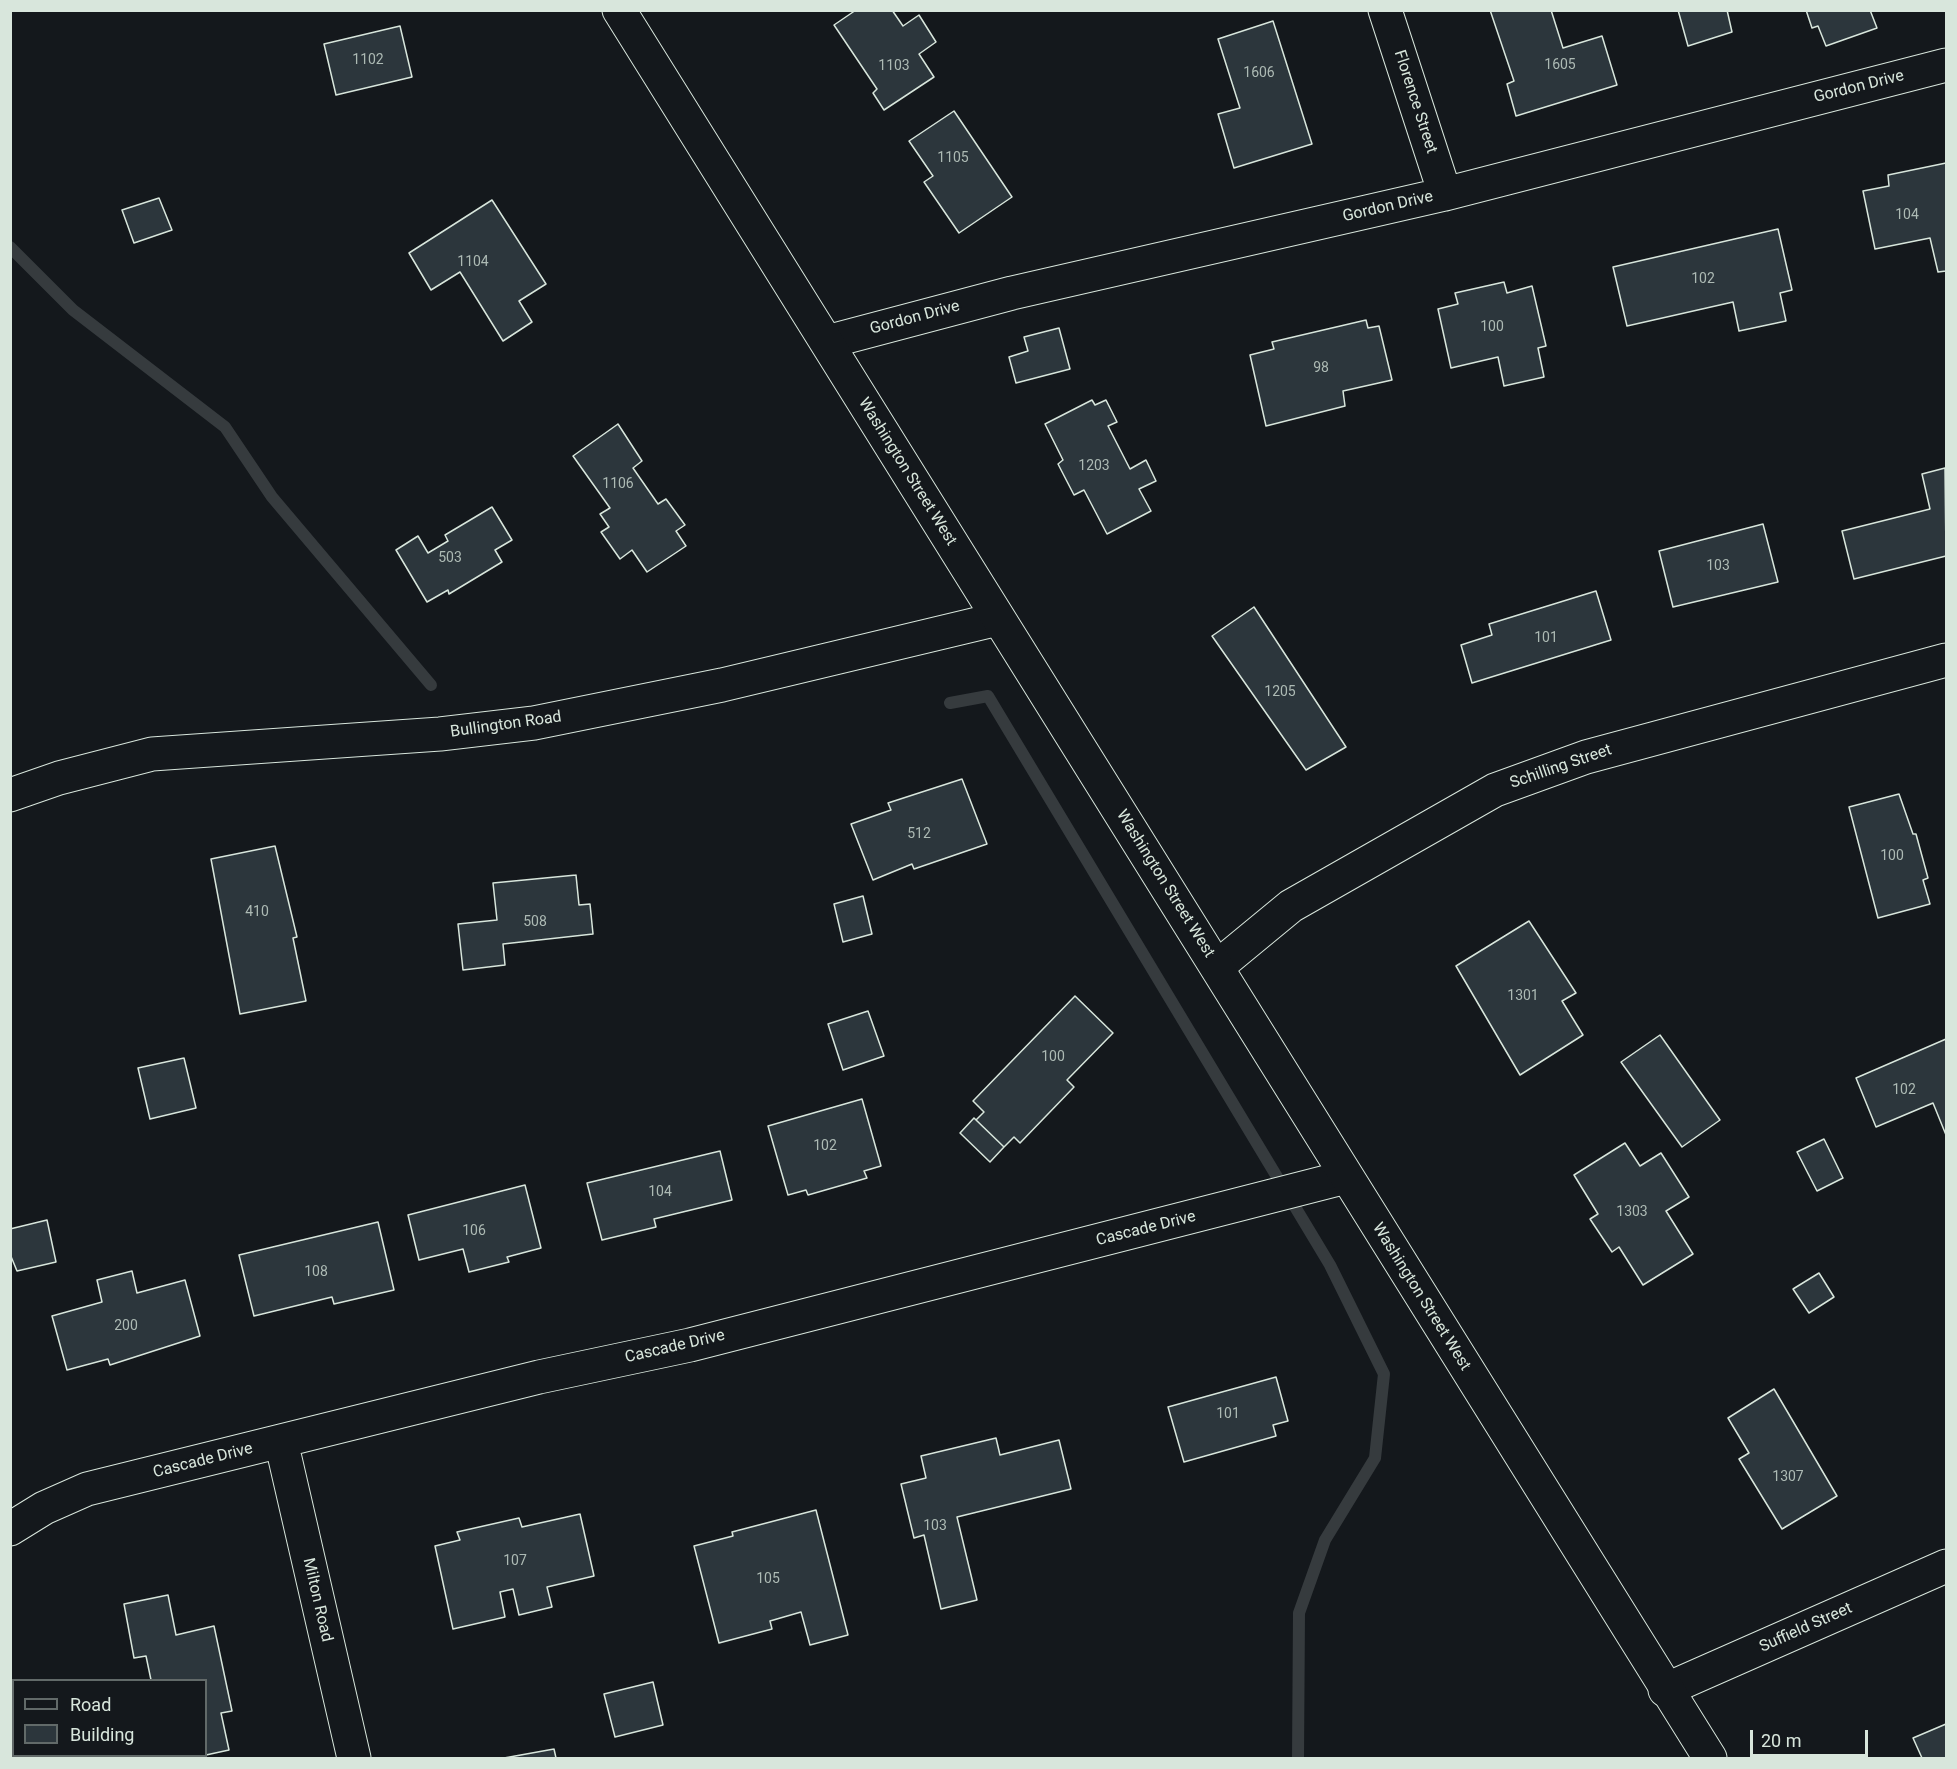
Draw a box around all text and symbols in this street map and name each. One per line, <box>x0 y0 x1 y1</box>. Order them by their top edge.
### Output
street label: Florence Street <box>1389 48 1441 156</box>
house number: 1102 <box>352 52 384 68</box>
house number: 1605 <box>1544 57 1576 73</box>
house number: 1103 <box>878 58 910 74</box>
house number: 1606 <box>1243 65 1275 81</box>
street label: Gordon Drive <box>1812 67 1906 107</box>
house number: 1105 <box>937 150 969 166</box>
street label: Gordon Drive <box>1341 187 1435 227</box>
house number: 104 <box>1895 207 1919 223</box>
house number: 1104 <box>457 254 489 270</box>
house number: 102 <box>1691 271 1715 287</box>
street label: Gordon Drive <box>868 297 962 339</box>
house number: 100 <box>1480 319 1504 335</box>
house number: 98 <box>1313 360 1329 376</box>
street label: Washington Street West <box>854 395 960 549</box>
house number: 1203 <box>1078 458 1110 474</box>
house number: 1106 <box>602 476 634 492</box>
house number: 503 <box>438 550 462 566</box>
house number: 103 <box>1706 558 1730 574</box>
house number: 101 <box>1534 630 1558 646</box>
house number: 1205 <box>1264 684 1296 700</box>
street label: Bullington Road <box>449 708 563 742</box>
street label: Schilling Street <box>1508 741 1614 793</box>
street label: Washington Street West <box>1112 807 1218 961</box>
house number: 512 <box>907 826 931 842</box>
house number: 100 <box>1880 848 1904 864</box>
house number: 410 <box>245 904 269 920</box>
house number: 508 <box>523 914 547 930</box>
house number: 1301 <box>1507 988 1539 1004</box>
house number: 100 <box>1041 1049 1065 1065</box>
house number: 102 <box>1892 1082 1916 1098</box>
house number: 102 <box>813 1138 837 1154</box>
house number: 104 <box>648 1184 672 1200</box>
house number: 1303 <box>1616 1204 1648 1220</box>
street label: Cascade Drive <box>1094 1207 1198 1251</box>
street label: Washington Street West <box>1368 1220 1474 1374</box>
house number: 106 <box>462 1223 486 1239</box>
house number: 108 <box>304 1264 328 1280</box>
house number: 200 <box>114 1318 138 1334</box>
street label: Cascade Drive <box>623 1326 727 1368</box>
house number: 101 <box>1216 1406 1240 1422</box>
street label: Cascade Drive <box>151 1439 255 1483</box>
house number: 1307 <box>1772 1469 1804 1485</box>
house number: 103 <box>923 1518 947 1534</box>
house number: 107 <box>503 1553 527 1569</box>
street label: Milton Road <box>298 1556 336 1644</box>
house number: 105 <box>756 1571 780 1587</box>
street label: Suffield Street <box>1757 1599 1855 1657</box>
legend <box>12 1679 207 1757</box>
text: Road <box>70 1694 111 1715</box>
scale bar <box>1753 1718 1872 1756</box>
text: Building <box>70 1724 134 1745</box>
text: 20 m <box>1761 1730 1801 1751</box>

